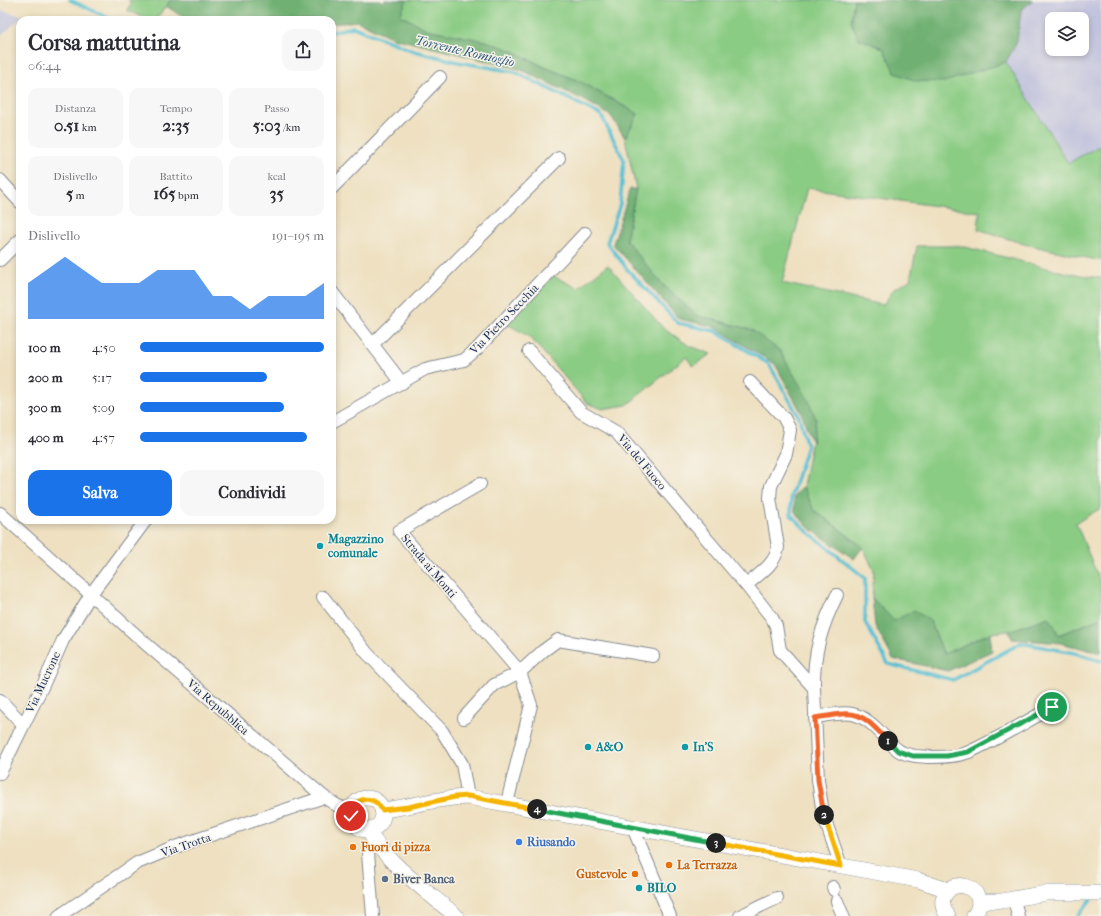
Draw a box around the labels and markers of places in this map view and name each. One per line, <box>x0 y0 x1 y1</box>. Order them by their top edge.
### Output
place label: Magazzino comunale <box>327 532 384 560</box>
marker: Magazzino comunale <box>315 541 325 551</box>
pin <box>1035 690 1069 724</box>
pin: 1 <box>878 731 898 751</box>
place label: A&O <box>595 740 624 754</box>
place label: In'S <box>693 740 713 754</box>
marker: A&O <box>583 742 593 752</box>
marker: In'S <box>680 742 690 752</box>
pin <box>334 799 368 833</box>
pin: 4 <box>527 799 547 819</box>
pin: 2 <box>814 805 834 825</box>
pin: 3 <box>706 833 726 853</box>
place label: Riusando <box>527 835 575 849</box>
marker: Riusando <box>514 837 524 847</box>
place label: Fuori di pizza <box>360 840 431 855</box>
marker: Fuori di pizza <box>348 842 358 852</box>
place label: La Terrazza <box>677 858 738 872</box>
marker: La Terrazza <box>664 860 674 870</box>
place label: Gustevole <box>576 867 627 881</box>
marker: Gustevole <box>630 869 640 879</box>
place label: Biver Banca <box>393 872 455 886</box>
marker: Biver Banca <box>380 874 390 884</box>
place label: BILO <box>647 881 677 895</box>
marker: BILO <box>634 883 644 893</box>

